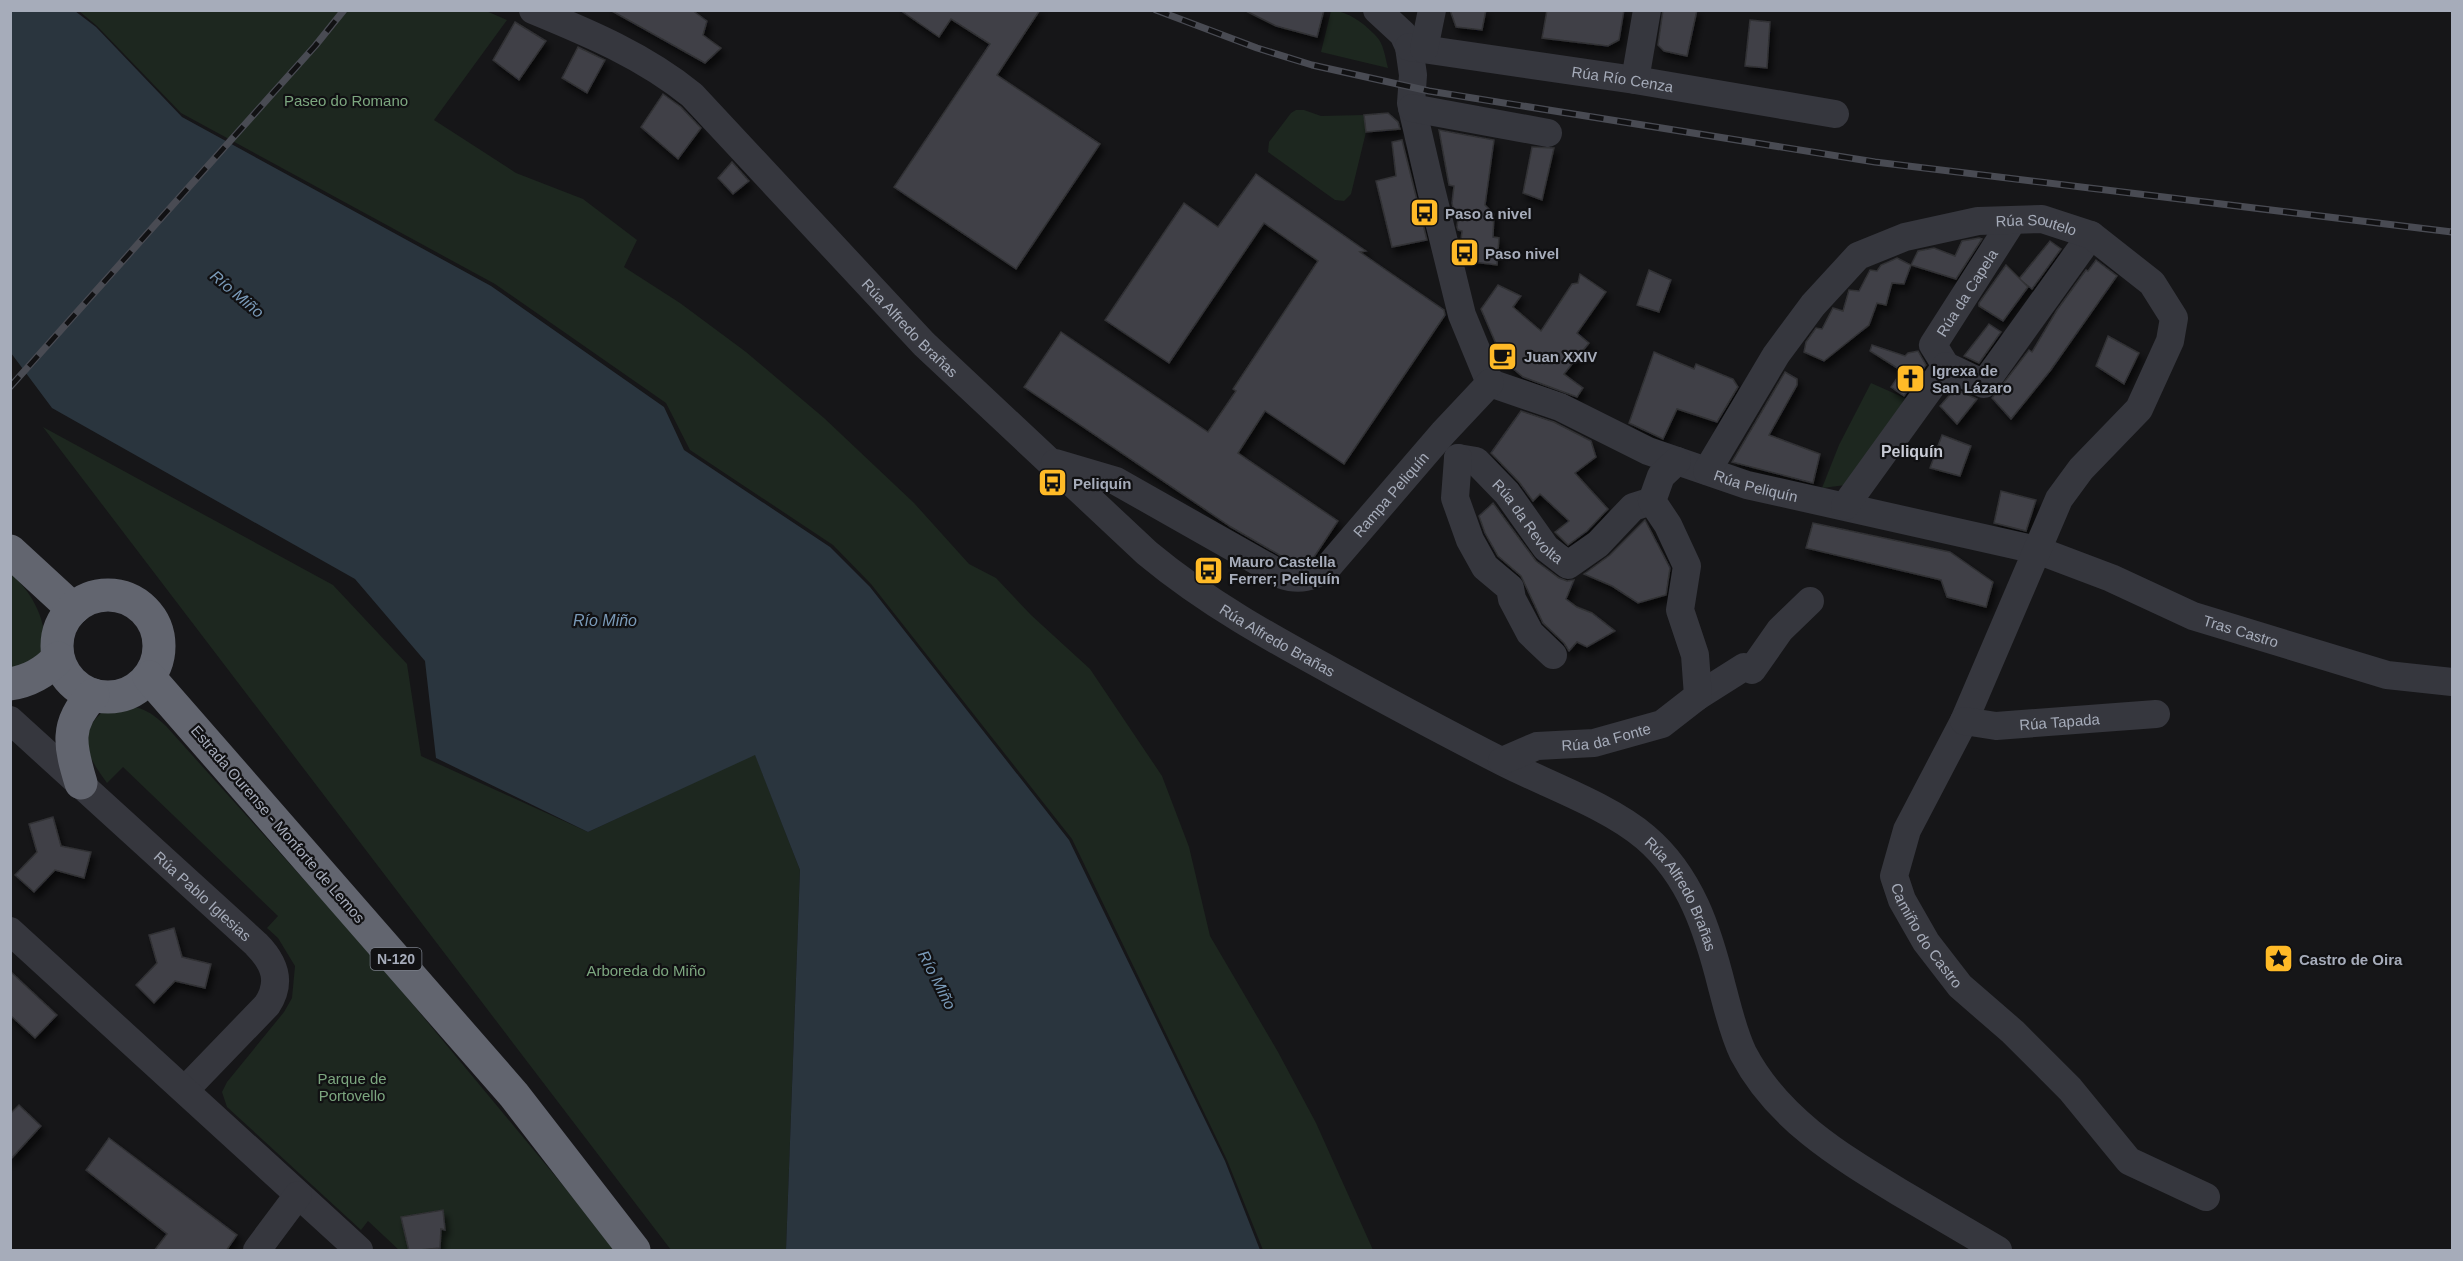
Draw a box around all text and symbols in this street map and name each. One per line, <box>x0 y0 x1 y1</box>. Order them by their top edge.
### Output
street label: Rúa Río Cenza <box>1571 62 1675 95</box>
park label: Paseo do Romano <box>284 92 408 109</box>
bus stop icon: Paso a nivel <box>1408 197 1440 229</box>
place label: Paso a nivel <box>1445 205 1532 222</box>
street label: Rúa Soutelo <box>1995 210 2079 238</box>
bus stop icon: Paso nivel <box>1448 237 1480 269</box>
place label: Paso nivel <box>1485 245 1559 262</box>
street label: Rúa da Capela <box>1932 245 2001 339</box>
water label: Río Miño <box>207 267 267 321</box>
street label: Rúa Alfredo Brañas <box>859 275 962 380</box>
cafe icon: Juan XXIV <box>1487 340 1519 372</box>
place label: Juan XXIV <box>1524 348 1597 365</box>
place label: Igrexa de San Lázaro <box>1932 362 2012 396</box>
church icon: Igrexa de San Lázaro <box>1895 363 1927 395</box>
district label: Peliquín <box>1881 443 1943 460</box>
street label: Rampa Peliquín <box>1349 448 1432 540</box>
street label: Rúa Peliquín <box>1712 466 1800 505</box>
bus stop icon: Peliquín <box>1036 467 1068 499</box>
place label: Peliquín <box>1073 475 1131 492</box>
street label: Rúa da Revolta <box>1489 475 1567 567</box>
place label: Mauro Castella Ferrer; Peliquín <box>1229 553 1340 587</box>
bus stop icon: Mauro Castella Ferrer; Peliquín <box>1192 554 1224 586</box>
street label: Rúa Alfredo Brañas <box>1217 600 1338 680</box>
street label: Tras Castro <box>2201 611 2281 650</box>
water label: Río Miño <box>573 612 637 629</box>
street label: Rúa Tapada <box>2019 710 2101 733</box>
street label: Rúa da Fonte <box>1561 719 1652 753</box>
street label: Estrada Ourense - Monforte de Lemos <box>188 722 368 926</box>
street label: Rúa Alfredo Brañas <box>1642 833 1720 953</box>
street label: Rúa Pablo Iglesias <box>151 847 255 944</box>
street label: Camiño do Castro <box>1888 881 1966 991</box>
place icon: Castro de Oira <box>2262 943 2294 975</box>
road number: N-120 <box>370 948 422 970</box>
water label: Río Miño <box>915 948 959 1012</box>
place label: Castro de Oira <box>2299 951 2403 968</box>
park label: Arboreda do Miño <box>586 962 706 979</box>
park label: Parque de Portovello <box>317 1070 387 1104</box>

